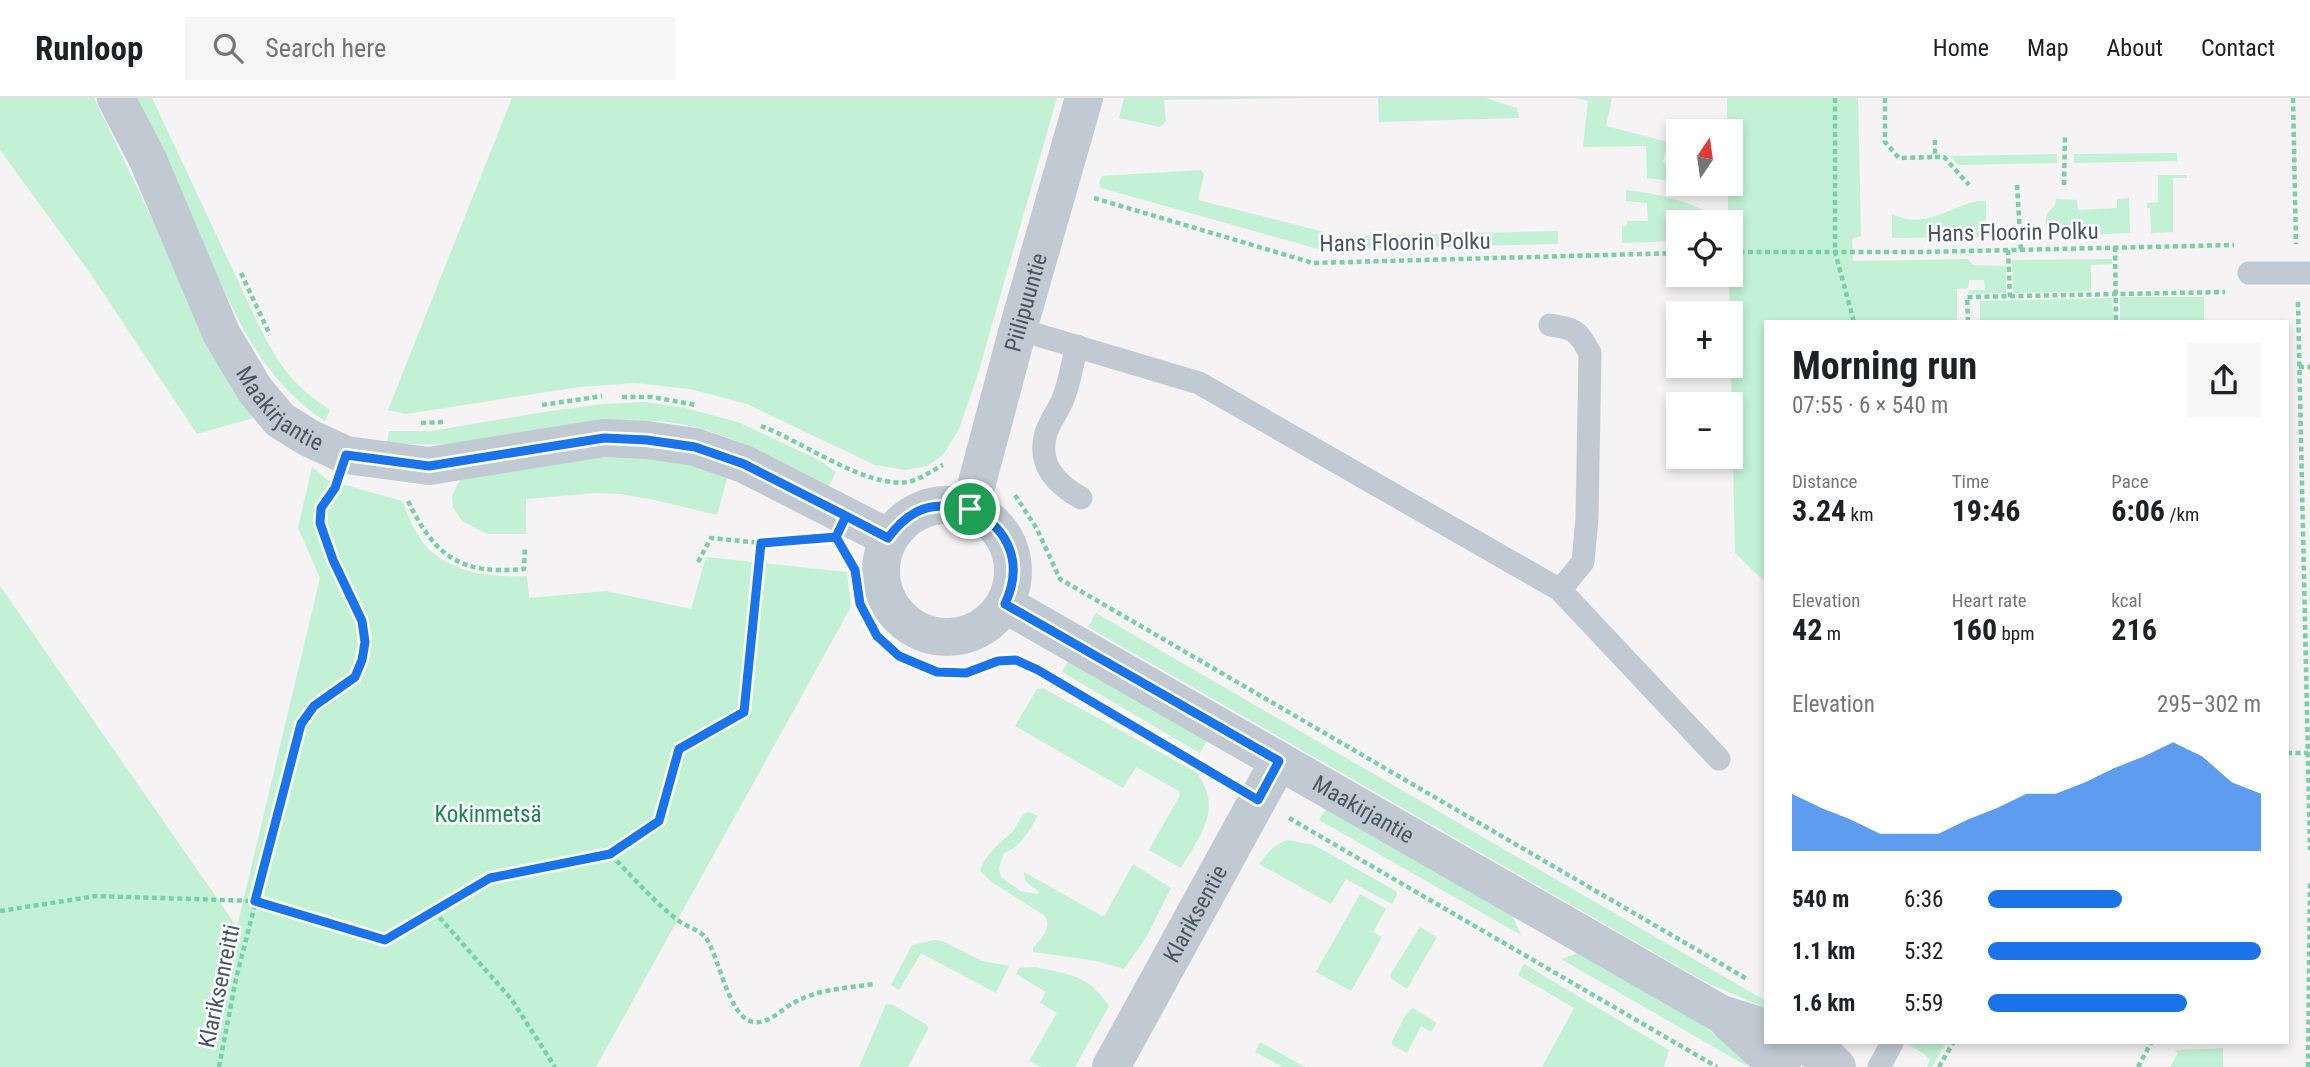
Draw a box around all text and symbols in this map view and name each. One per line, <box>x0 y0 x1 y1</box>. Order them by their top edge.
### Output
search box <box>185 17 675 80</box>
text: Runloop <box>35 29 143 68</box>
icon: search <box>209 29 247 67</box>
text: Search here <box>265 33 386 63</box>
text: Home <box>1933 34 1989 62</box>
text: Map <box>2027 34 2069 62</box>
text: About <box>2107 34 2163 62</box>
text: Contact <box>2201 34 2275 62</box>
north arrow <box>1666 119 1743 196</box>
map controls <box>1666 119 1743 469</box>
button: locate <box>1666 210 1743 287</box>
street label: Hans Floorin Polku <box>1927 218 2099 247</box>
street label: Hans Floorin Polku <box>1319 228 1491 257</box>
street label: Piilipuuntie <box>1000 250 1053 355</box>
button: + <box>1666 301 1743 378</box>
button: share <box>2187 343 2261 417</box>
text: Morning run <box>1792 344 1977 388</box>
street label: Maakirjantie <box>230 362 327 457</box>
button: − <box>1666 392 1743 469</box>
text: 07:55 · 6 × 540 m <box>1792 392 1948 419</box>
text: Distance <box>1792 470 1857 493</box>
text: Time <box>1952 470 1989 493</box>
text: Pace <box>2111 470 2149 493</box>
pin <box>940 479 1000 539</box>
icon: arrive <box>951 490 989 528</box>
text: 3.24 <box>1792 493 1846 528</box>
text: 19:46 <box>1952 493 2021 528</box>
text: 6:06 <box>2111 493 2165 528</box>
text: km <box>1846 503 1873 526</box>
text: /km <box>2165 503 2199 526</box>
text: Elevation <box>1792 589 1860 612</box>
text: Heart rate <box>1952 589 2027 612</box>
text: kcal <box>2111 589 2142 612</box>
text: 42 <box>1792 612 1822 647</box>
text: 160 <box>1952 612 1997 647</box>
text: 216 <box>2111 612 2157 647</box>
text: m <box>1822 622 1841 645</box>
text: bpm <box>1997 622 2035 645</box>
text: Elevation <box>1792 691 1875 718</box>
text: 295–302 m <box>2157 691 2261 718</box>
street label: Maakirjantie <box>1308 770 1419 849</box>
park label: Kokinmetsä <box>435 801 541 828</box>
street label: Klariksentie <box>1158 861 1233 967</box>
text: 540 m <box>1792 886 1849 913</box>
text: 6:36 <box>1904 886 1943 913</box>
street label: Klariksenreitti <box>193 922 246 1050</box>
text: 1.1 km <box>1792 938 1855 965</box>
text: 5:32 <box>1904 938 1943 965</box>
text: 1.6 km <box>1792 990 1855 1017</box>
text: 5:59 <box>1904 990 1943 1017</box>

